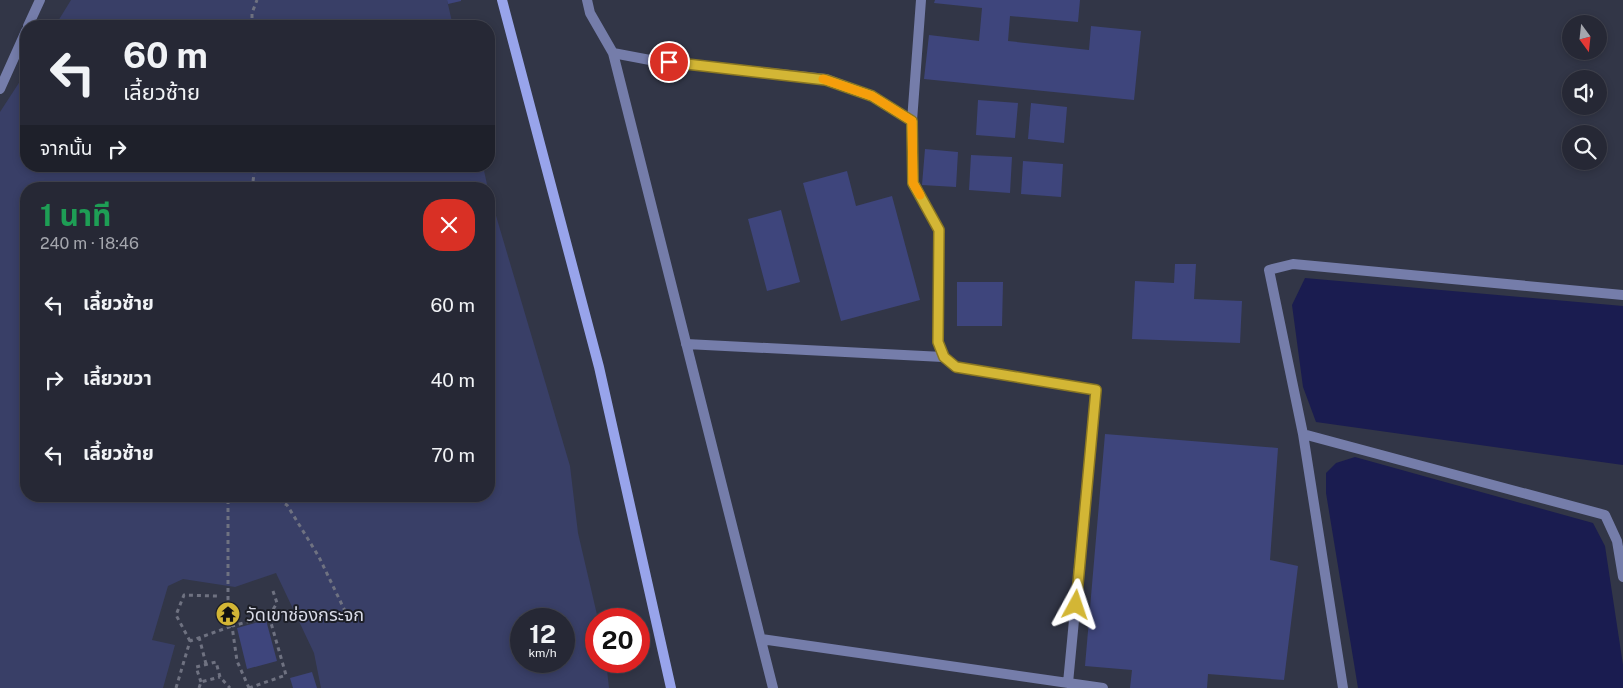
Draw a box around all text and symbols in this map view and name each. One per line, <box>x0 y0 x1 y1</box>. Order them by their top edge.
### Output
north arrow <box>1562 15 1608 60</box>
map controls <box>1562 15 1607 170</box>
text: 60 m <box>123 35 208 76</box>
icon: left <box>40 40 105 105</box>
pin <box>648 41 690 83</box>
icon: arrive <box>655 48 683 76</box>
button: sound <box>1562 70 1607 115</box>
text: เลี้ยวซ้าย <box>123 79 200 105</box>
button: search <box>1562 125 1607 170</box>
icon: right <box>103 135 131 163</box>
text: จากนั้น <box>40 137 93 159</box>
text: 1 นาที <box>40 197 111 233</box>
button: close <box>423 199 475 251</box>
text: 240 m · 18:46 <box>40 234 139 253</box>
icon: left <box>40 291 68 319</box>
text: เลี้ยวซ้าย <box>83 292 154 314</box>
text: 60 m <box>431 294 475 316</box>
icon: right <box>40 366 68 394</box>
text: เลี้ยวขวา <box>83 367 152 389</box>
text: 40 m <box>430 369 475 391</box>
icon: left <box>40 441 68 469</box>
text: เลี้ยวซ้าย <box>83 442 154 464</box>
text: 70 m <box>431 444 475 466</box>
position arrow <box>1049 578 1101 630</box>
temple icon: วัดเขาช่องกระจก <box>215 601 241 627</box>
place label: วัดเขาช่องกระจก <box>246 604 364 625</box>
speed limit sign: 20 <box>585 608 650 673</box>
text: 12 <box>529 619 556 649</box>
text: km/h <box>528 646 557 660</box>

